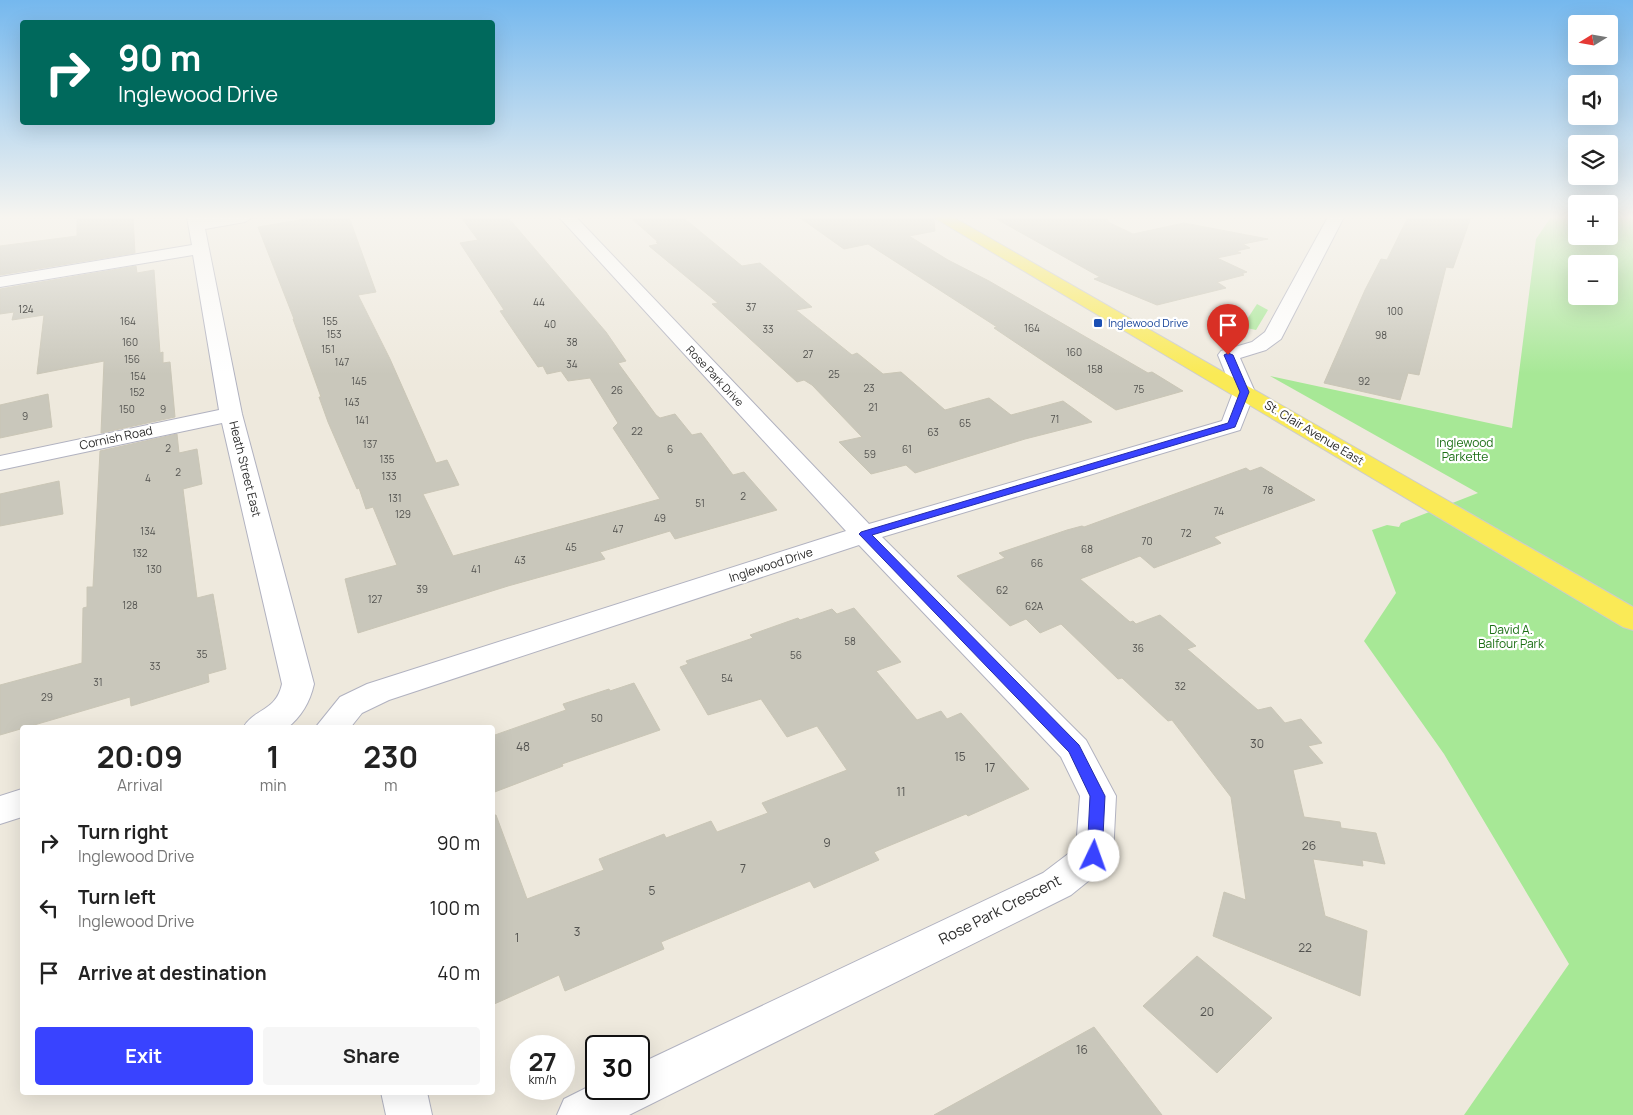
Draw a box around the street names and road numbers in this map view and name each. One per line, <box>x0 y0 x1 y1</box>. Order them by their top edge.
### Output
street label: Rose Park Drive <box>683 342 748 410</box>
street label: St. Clair Avenue East <box>1261 396 1367 469</box>
street label: Heath Street East <box>225 419 266 519</box>
street label: Cornish Road <box>78 421 154 454</box>
street label: Inglewood Drive <box>727 543 815 586</box>
street label: Rose Park Crescent <box>935 870 1065 950</box>

